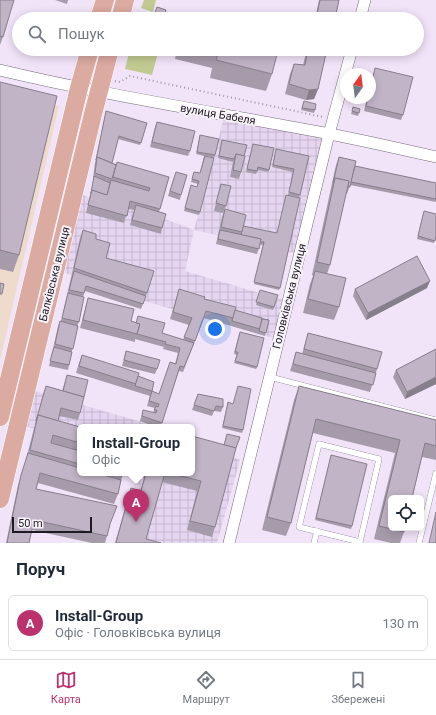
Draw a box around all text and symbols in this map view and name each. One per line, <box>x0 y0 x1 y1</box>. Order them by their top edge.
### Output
search box <box>12 12 424 56</box>
icon: search <box>26 23 48 45</box>
text: Пошук <box>58 25 105 43</box>
north arrow <box>340 68 376 104</box>
street label: вулиця Бабеля <box>179 101 257 128</box>
street label: Балківська вулиця <box>36 225 73 323</box>
street label: Головківська вулиця <box>270 242 309 350</box>
your location <box>205 319 225 339</box>
popup <box>77 424 195 476</box>
text: Install-Group <box>92 434 180 452</box>
text: Офіс <box>92 452 120 467</box>
pin: A <box>123 489 149 522</box>
map controls <box>388 495 424 531</box>
button: locate <box>388 495 424 531</box>
scale bar <box>12 515 92 534</box>
text: 50 m <box>18 517 43 530</box>
text: Поруч <box>16 559 65 579</box>
text: Install-Group <box>55 607 143 625</box>
text: A <box>26 616 34 631</box>
text: 130 m <box>382 616 419 631</box>
text: Офіс · Головківська вулиця <box>55 625 221 640</box>
tab: Карта <box>51 669 81 706</box>
tab: Маршрут <box>183 669 230 706</box>
tab: Збережені <box>332 669 385 706</box>

